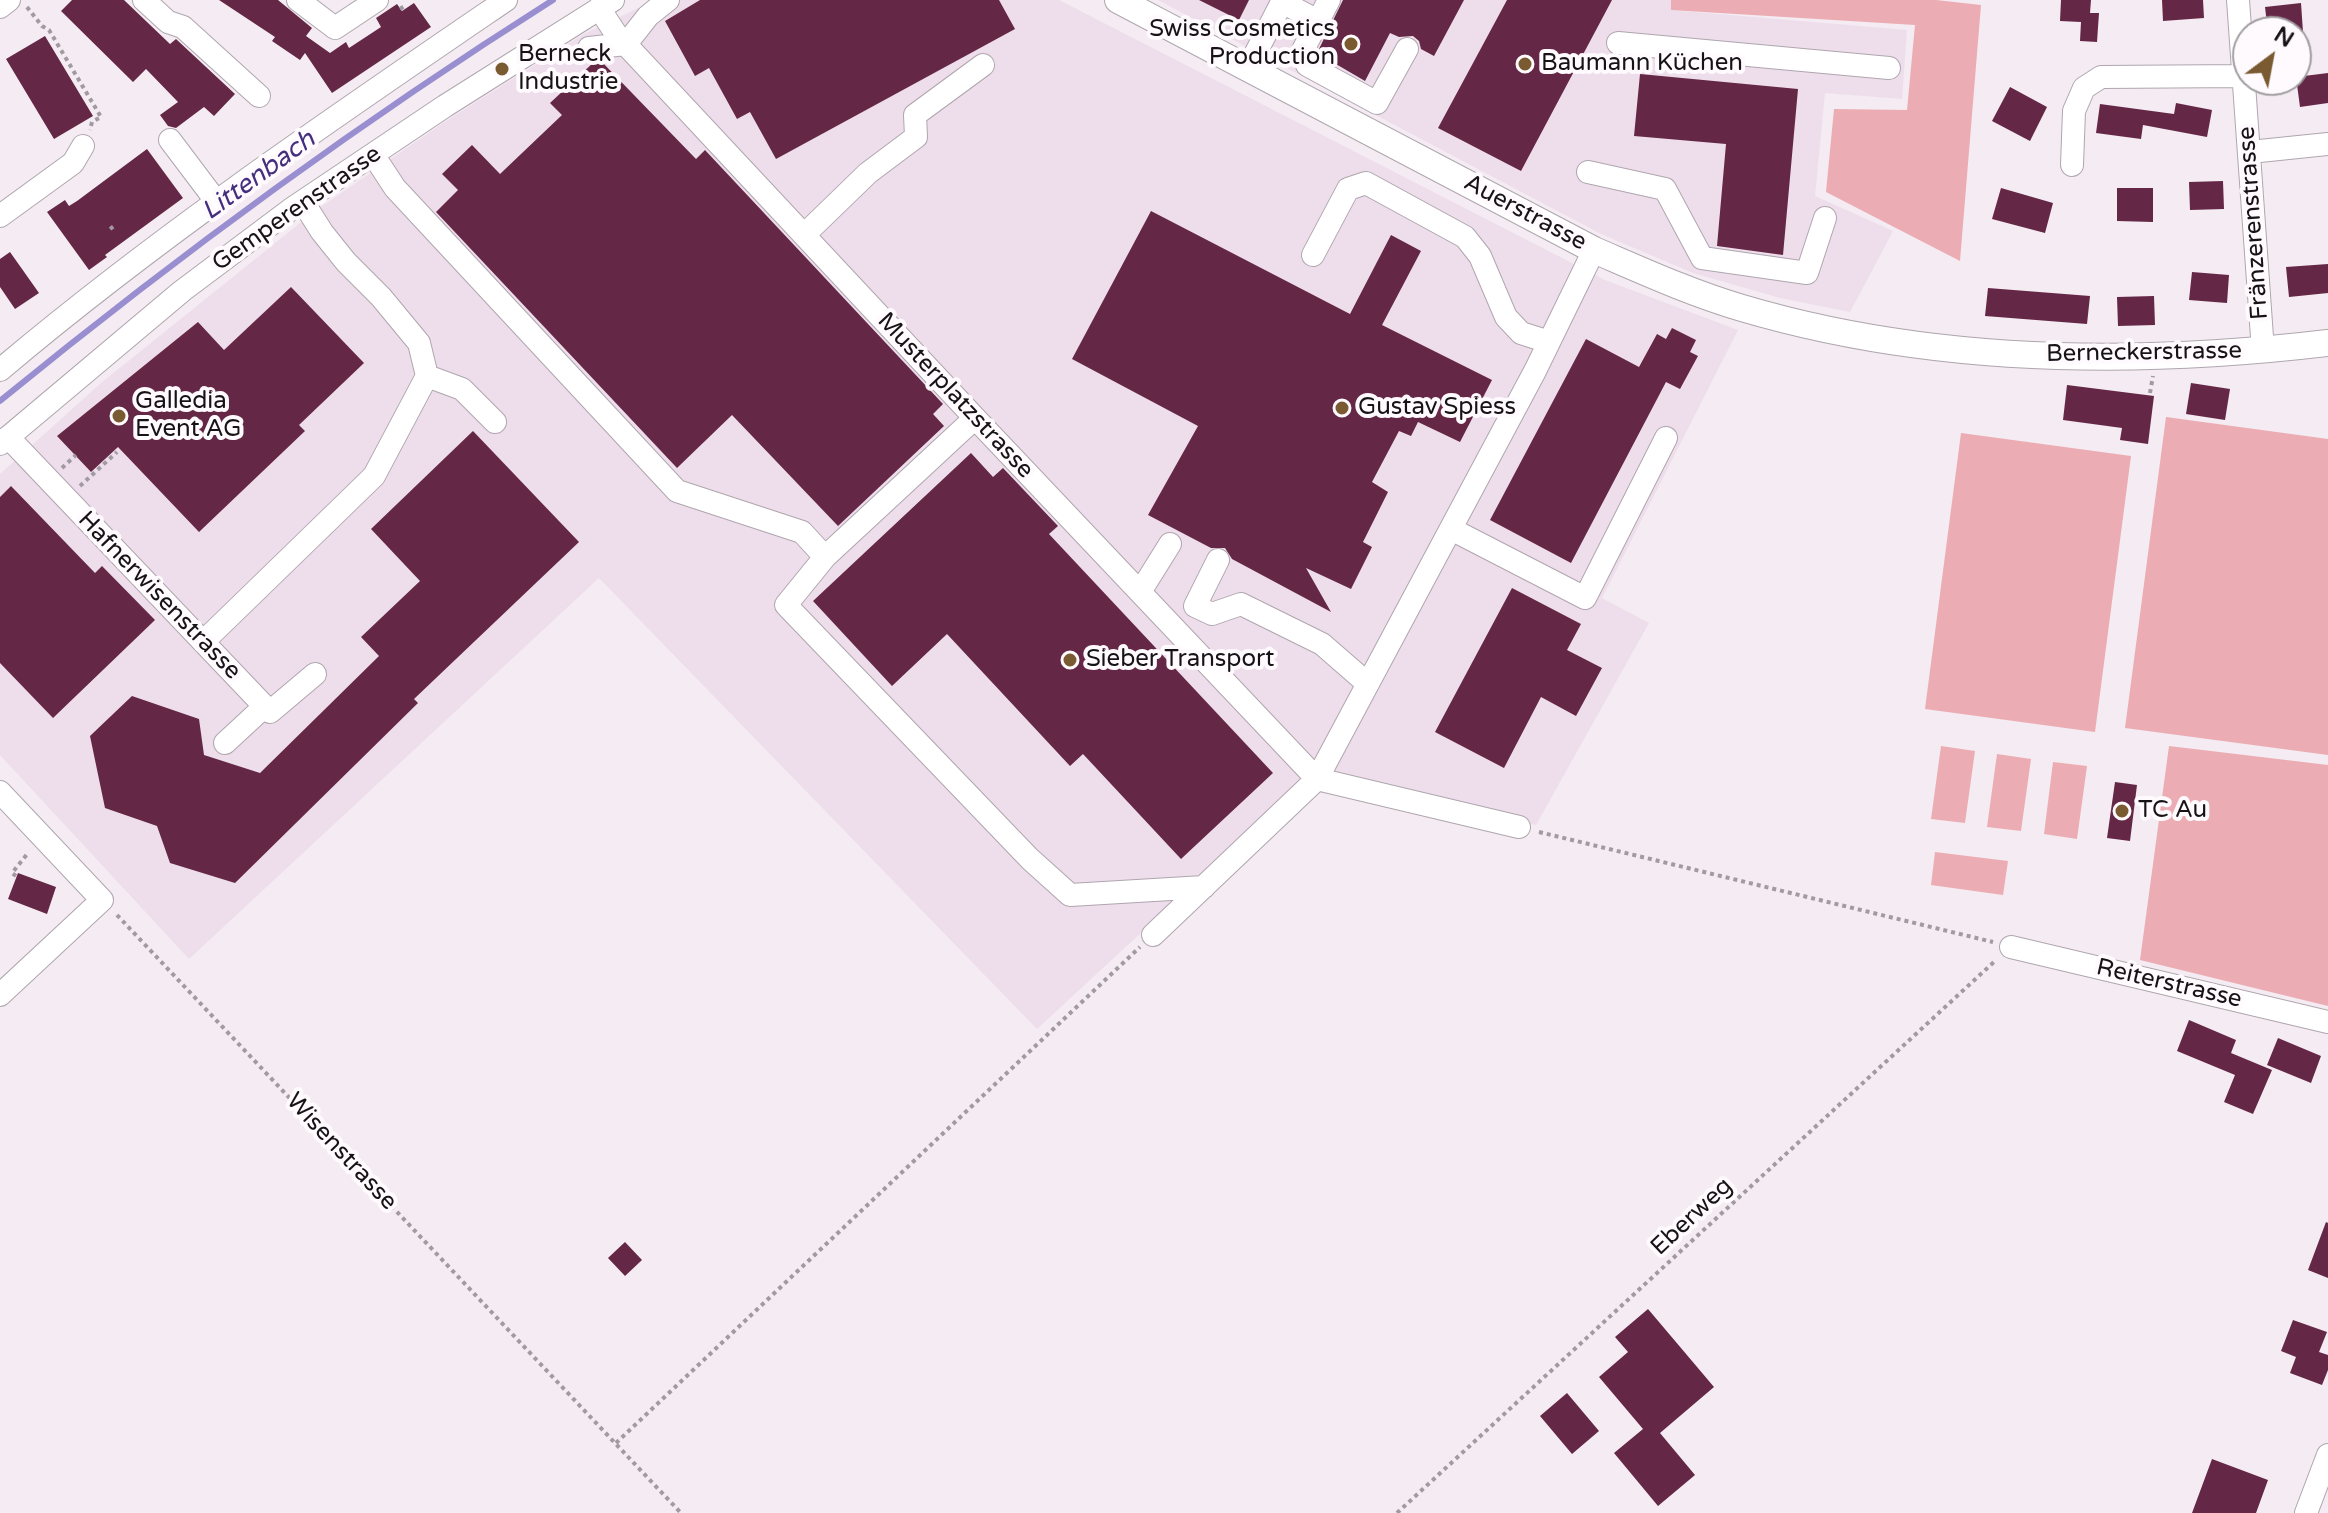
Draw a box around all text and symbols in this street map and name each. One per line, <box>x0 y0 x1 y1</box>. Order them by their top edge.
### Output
place label: Swiss Cosmetics Production <box>1149 16 1335 72</box>
north arrow <box>2232 16 2312 96</box>
text: N <box>2269 22 2298 53</box>
marker: Swiss Cosmetics Production <box>1342 35 1360 53</box>
place label: Berneck Industrie <box>518 41 618 97</box>
place label: Baumann Küchen <box>1541 50 1743 78</box>
marker: Baumann Küchen <box>1516 55 1534 73</box>
marker: Berneck Industrie <box>493 60 511 78</box>
water label: Littenbach <box>196 124 322 228</box>
street label: Fränzerenstrasse <box>2233 125 2275 321</box>
street label: Gemperenstrasse <box>207 140 387 278</box>
street label: Auerstrasse <box>1459 169 1591 257</box>
street label: Musterplatzstrasse <box>871 307 1039 485</box>
street label: Berneckerstrasse <box>2046 337 2242 369</box>
place label: Galledia Event AG <box>135 388 242 444</box>
place label: Gustav Spiess <box>1358 394 1516 422</box>
marker: Gustav Spiess <box>1333 399 1351 417</box>
marker: Galledia Event AG <box>110 407 128 425</box>
street label: Hafnerwisenstrasse <box>71 506 247 686</box>
place label: Sieber Transport <box>1086 646 1274 674</box>
marker: Sieber Transport <box>1061 651 1079 669</box>
place label: TC Au <box>2138 797 2207 825</box>
marker: TC Au <box>2113 802 2131 820</box>
street label: Reiterstrasse <box>2094 953 2244 1015</box>
street label: Wisenstrasse <box>279 1087 403 1217</box>
street label: Eberweg <box>1645 1172 1739 1262</box>

